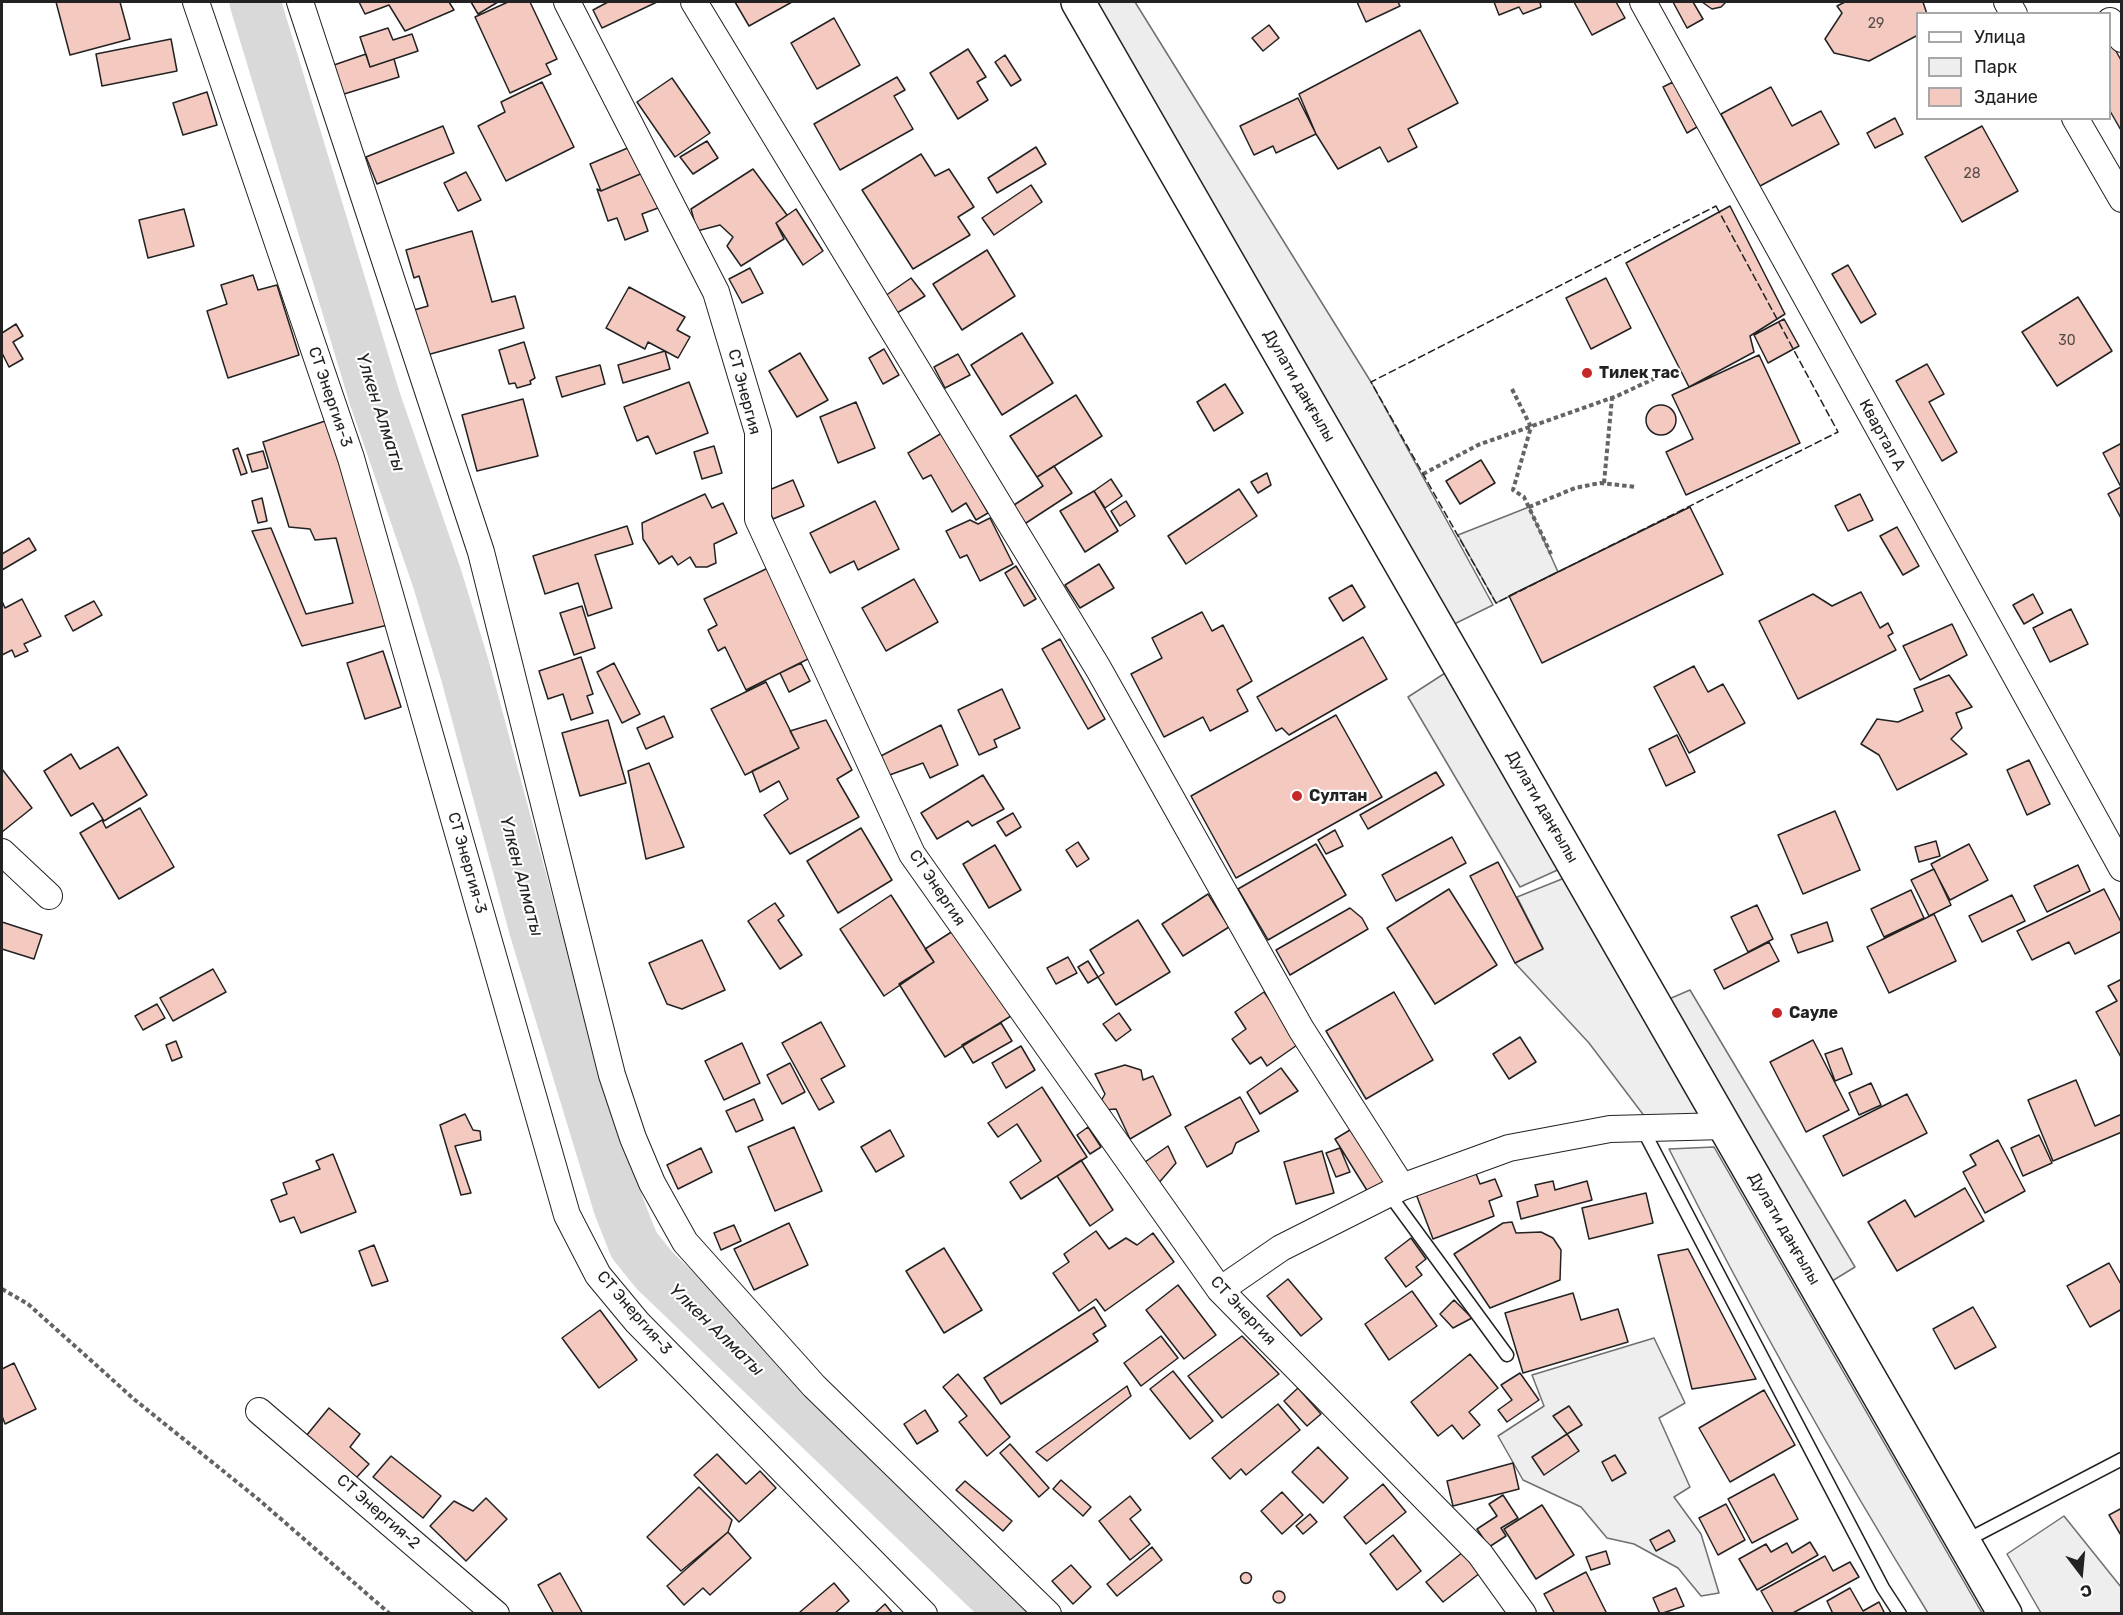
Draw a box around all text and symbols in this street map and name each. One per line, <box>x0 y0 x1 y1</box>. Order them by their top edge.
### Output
legend <box>1916 12 2111 120</box>
house number: 29 <box>1868 16 1884 32</box>
text: Улица <box>1974 26 2026 48</box>
text: Парк <box>1974 56 2017 78</box>
text: Здание <box>1974 86 2038 108</box>
house number: 28 <box>1963 166 1981 182</box>
street label: Дулати даңғылы <box>1259 326 1339 446</box>
house number: 30 <box>2058 333 2076 349</box>
street label: СТ Энергия-3 <box>304 344 356 450</box>
street label: СТ Энергия <box>723 347 765 437</box>
water label: Үлкен Алматы <box>351 350 409 474</box>
place label: Тилек тас <box>1599 363 1680 383</box>
marker: Тилек тас <box>1580 366 1594 380</box>
street label: Квартал А <box>1855 396 1909 474</box>
street label: Дулати даңғылы <box>1502 747 1582 867</box>
place label: Султан <box>1309 786 1368 806</box>
marker: Султан <box>1290 789 1304 803</box>
street label: СТ Энергия-3 <box>443 810 491 916</box>
water label: Үлкен Алматы <box>495 813 547 939</box>
street label: СТ Энергия <box>905 846 969 930</box>
place label: Сауле <box>1789 1003 1838 1023</box>
marker: Сауле <box>1770 1006 1784 1020</box>
street label: Дулати даңғылы <box>1744 1169 1824 1289</box>
street label: СТ Энергия-3 <box>592 1267 676 1359</box>
street label: СТ Энергия <box>1206 1272 1280 1350</box>
water label: Үлкен Алматы <box>664 1279 768 1381</box>
street label: СТ Энергия-2 <box>332 1471 424 1553</box>
north arrow <box>2051 1543 2111 1603</box>
text: С <box>2078 1580 2094 1601</box>

